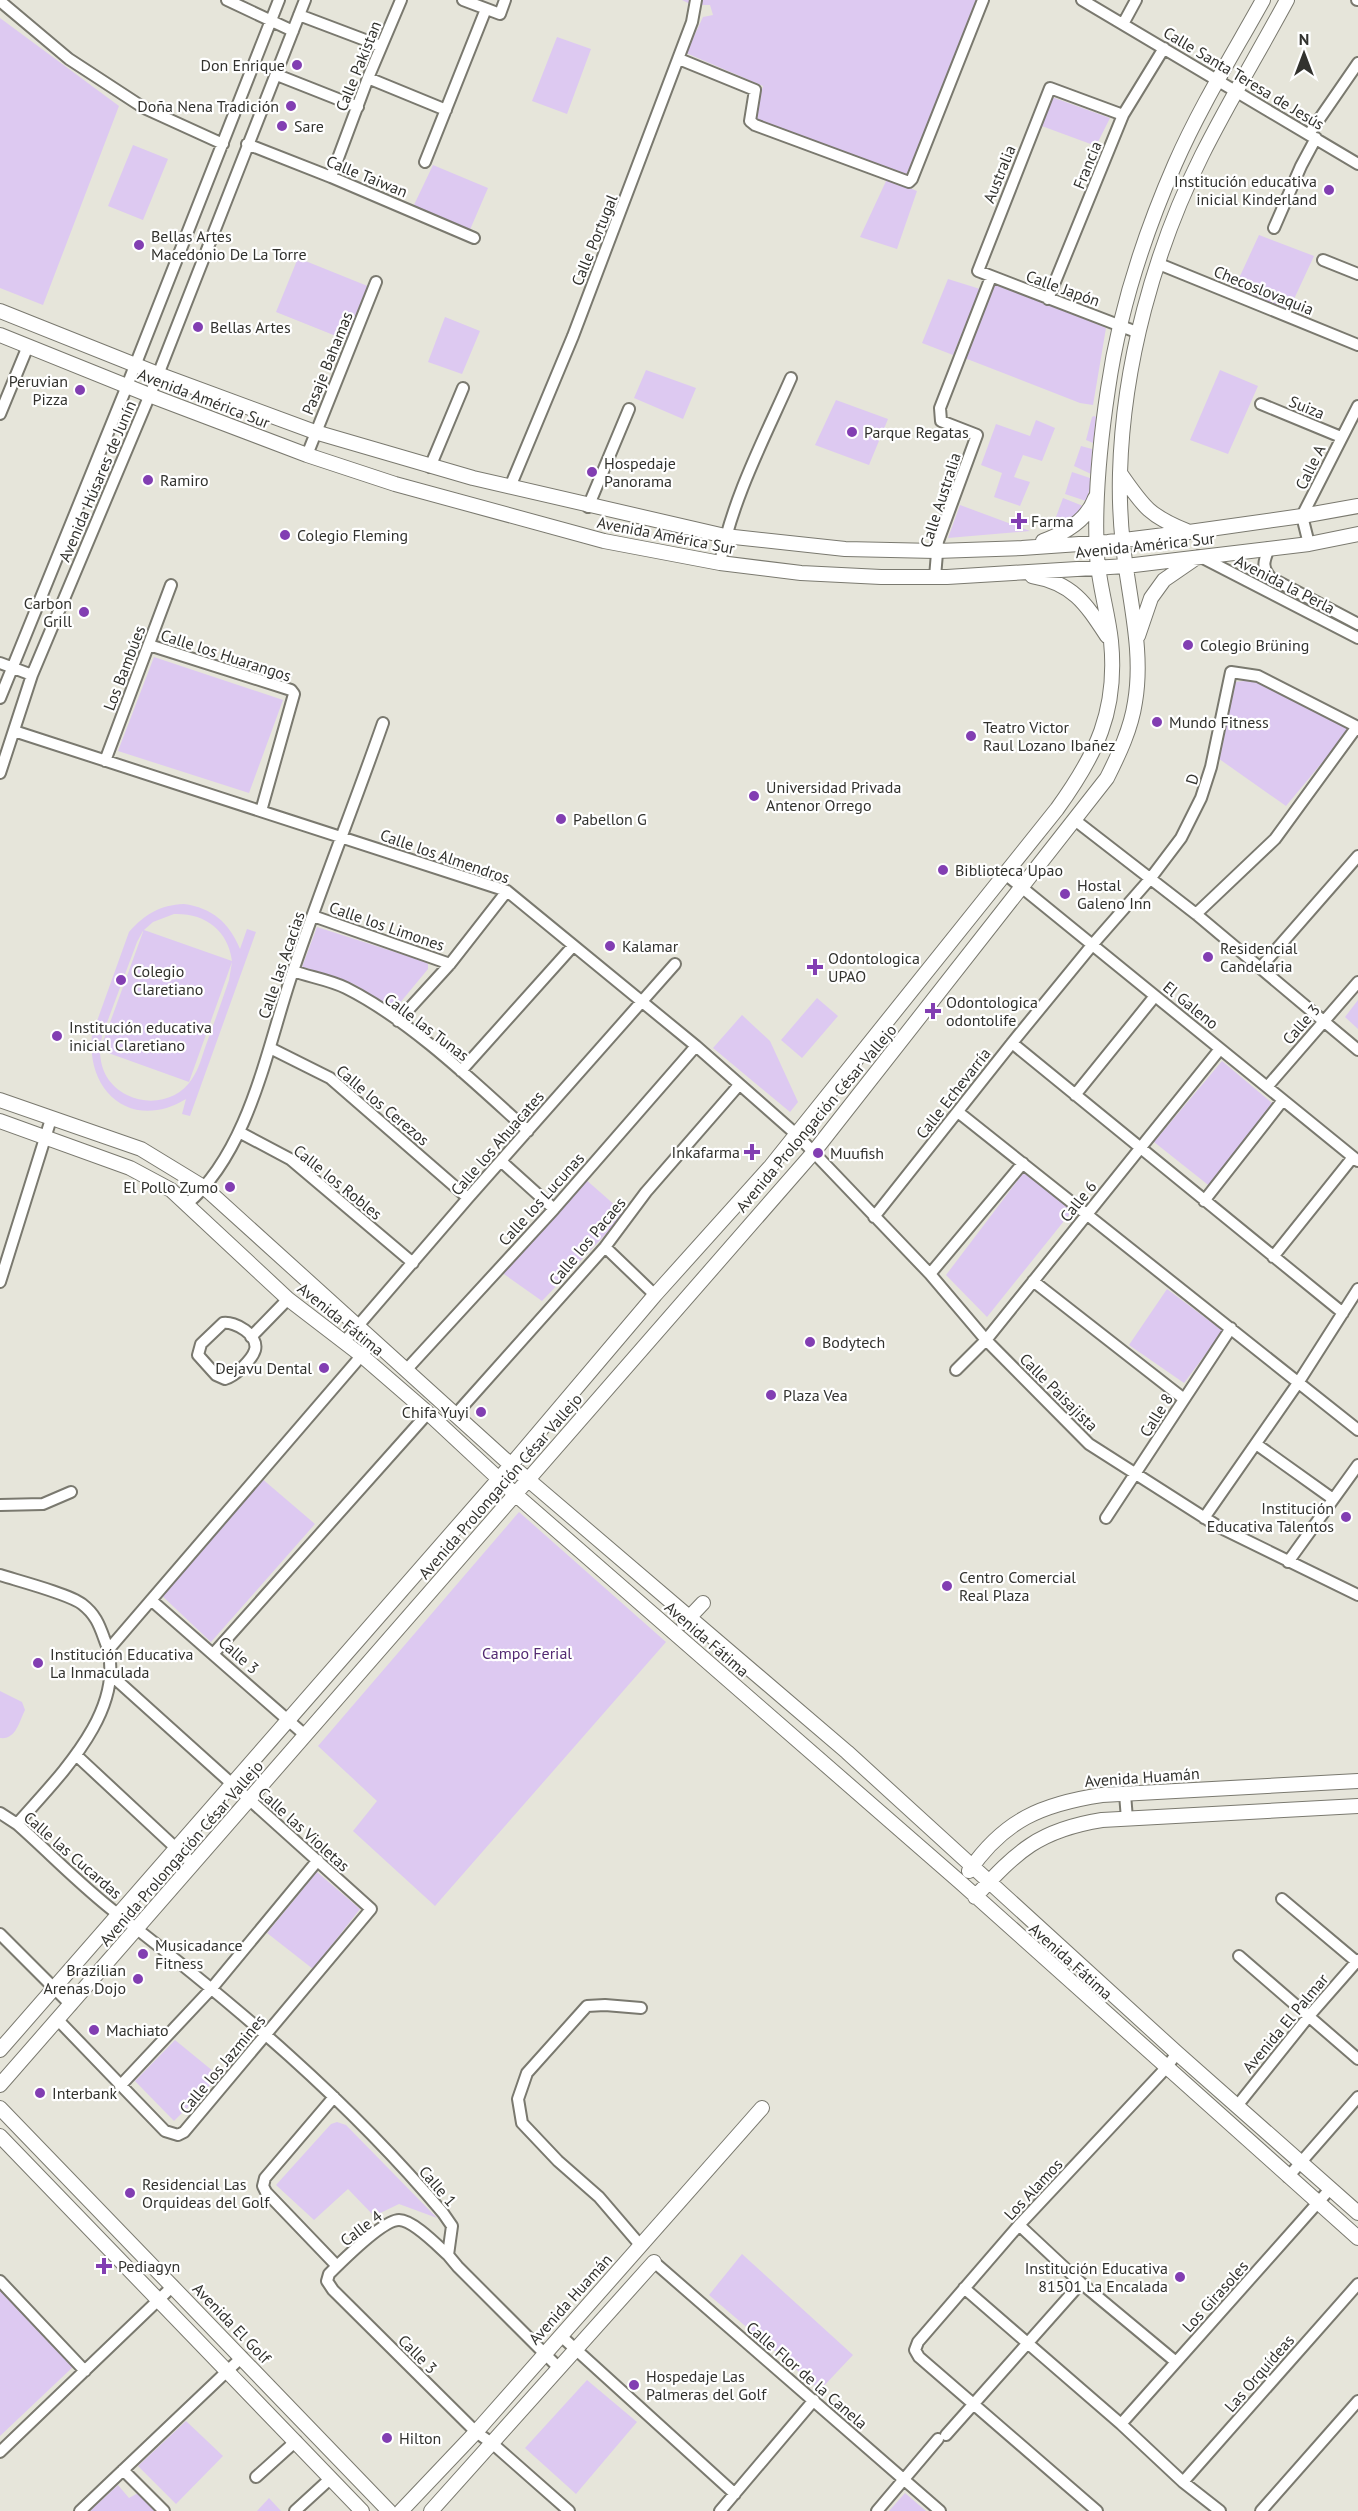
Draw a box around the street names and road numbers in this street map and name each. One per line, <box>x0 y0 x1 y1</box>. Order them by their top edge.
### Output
street label: Calle Pakistan <box>331 18 385 114</box>
street label: Calle Santa Teresa de Jesús <box>1160 22 1328 134</box>
street label: Francia <box>1068 138 1106 192</box>
street label: Australia <box>978 142 1020 206</box>
street label: Calle Taiwan <box>323 151 411 201</box>
street label: Calle Portugal <box>567 191 621 289</box>
street label: Checoslovaquia <box>1211 261 1317 319</box>
street label: Calle Japón <box>1023 265 1103 311</box>
street label: Pasaje Bahamas <box>297 308 357 417</box>
street label: Avenida América Sur <box>135 364 273 433</box>
street label: Suiza <box>1286 391 1328 423</box>
street label: Avenida Húsares de Junín <box>54 397 140 565</box>
street label: Calle A <box>1291 441 1330 493</box>
street label: Calle Australia <box>915 450 965 550</box>
street label: Avenida América Sur <box>595 512 737 558</box>
street label: Avenida América Sur <box>1074 528 1216 562</box>
street label: Avenida la Perla <box>1232 550 1338 618</box>
street label: Los Bambúes <box>99 622 149 713</box>
street label: Calle los Huarangos <box>158 624 294 686</box>
street label: D <box>1181 771 1203 787</box>
street label: Calle los Almendros <box>378 824 513 888</box>
street label: Calle los Limones <box>327 897 447 955</box>
street label: Calle las Acacias <box>253 908 309 1021</box>
street label: El Galeno <box>1159 977 1223 1033</box>
street label: Calle las Tunas <box>381 989 474 1066</box>
street label: Calle 3 <box>1278 1000 1324 1048</box>
street label: Avenida Prolongación César Vallejo <box>731 1020 901 1216</box>
street label: Calle Echevarría <box>911 1044 995 1142</box>
street label: Calle los Cerezos <box>332 1060 434 1150</box>
street label: Calle los Ahuacates <box>446 1086 548 1199</box>
street label: Calle los Robles <box>290 1140 387 1224</box>
street label: Calle los Lucunas <box>494 1148 588 1250</box>
street label: Calle 6 <box>1055 1176 1101 1226</box>
street label: Calle los Pacaes <box>544 1193 630 1289</box>
street label: Avenida Fátima <box>294 1278 388 1360</box>
street label: Calle Paisajista <box>1016 1349 1102 1435</box>
street label: Avenida Prolongación César Vallejo <box>414 1389 586 1583</box>
street label: Calle 8 <box>1135 1390 1177 1440</box>
street label: Avenida Fátima <box>661 1597 753 1681</box>
street label: Calle 3 <box>215 1632 263 1678</box>
street label: Avenida Prolongación César Vallejo <box>95 1756 267 1950</box>
street label: Avenida Huamán <box>1084 1763 1200 1791</box>
street label: Calle las Violetas <box>254 1783 354 1876</box>
street label: Calle las Cucardas <box>20 1807 126 1903</box>
street label: Avenida Fátima <box>1025 1918 1117 2004</box>
street label: Avenida El Palmar <box>1238 1969 1333 2077</box>
street label: Calle los Jazmines <box>175 2010 269 2118</box>
street label: Los Alamos <box>1000 2154 1067 2224</box>
street label: Calle 1 <box>415 2162 461 2210</box>
street label: Calle 4 <box>336 2206 386 2250</box>
street label: Avenida Huamán <box>524 2249 616 2349</box>
street label: Los Girasoles <box>1178 2256 1252 2336</box>
street label: Avenida El Golf <box>189 2279 276 2368</box>
street label: Calle Flor de la Canela <box>742 2317 872 2433</box>
street label: Calle 3 <box>394 2330 442 2378</box>
street label: Las Orquídeas <box>1220 2330 1298 2416</box>

